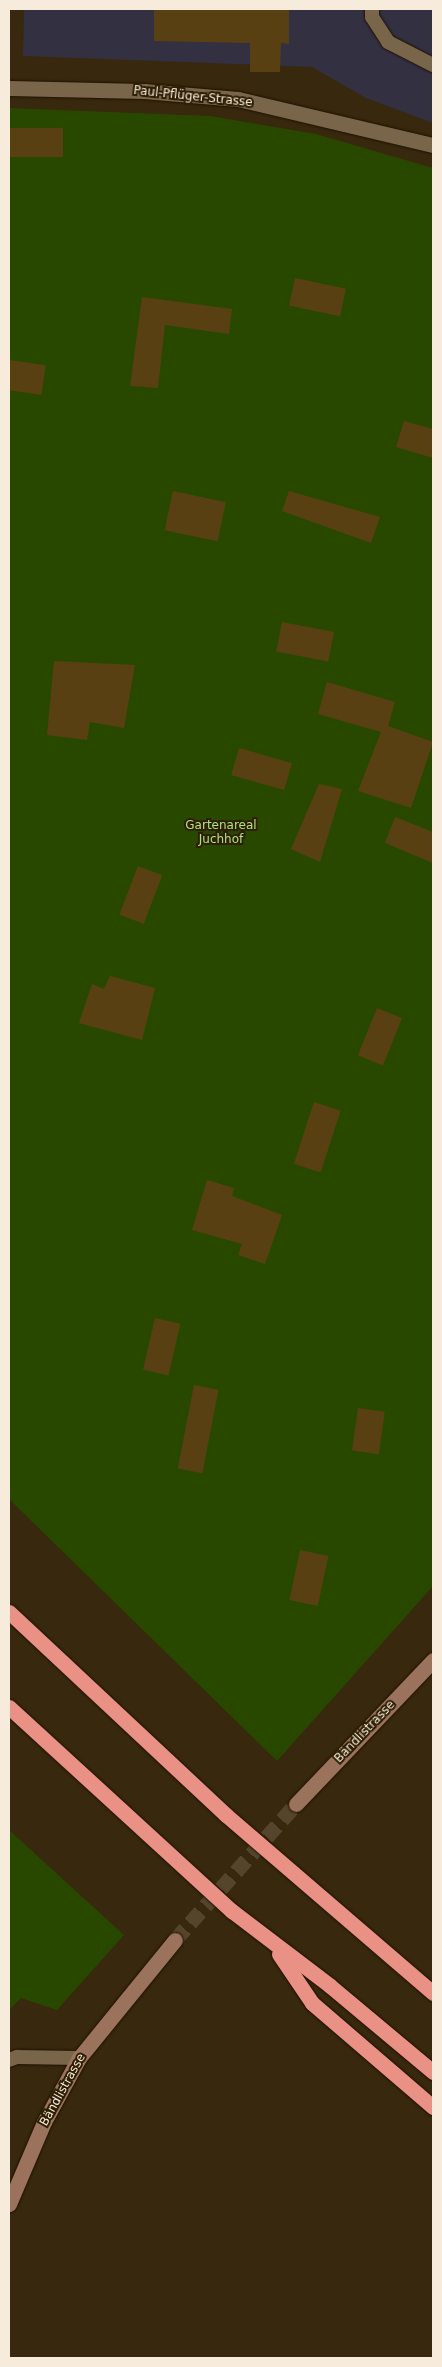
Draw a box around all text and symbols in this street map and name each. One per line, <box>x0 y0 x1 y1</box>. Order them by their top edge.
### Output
street label: Paul-Pflüger-Strasse <box>133 84 253 110</box>
park label: Gartenareal Juchhof <box>185 819 257 847</box>
street label: Bändlistrasse <box>332 1698 398 1766</box>
street label: Bändlistrasse <box>37 2051 89 2129</box>

